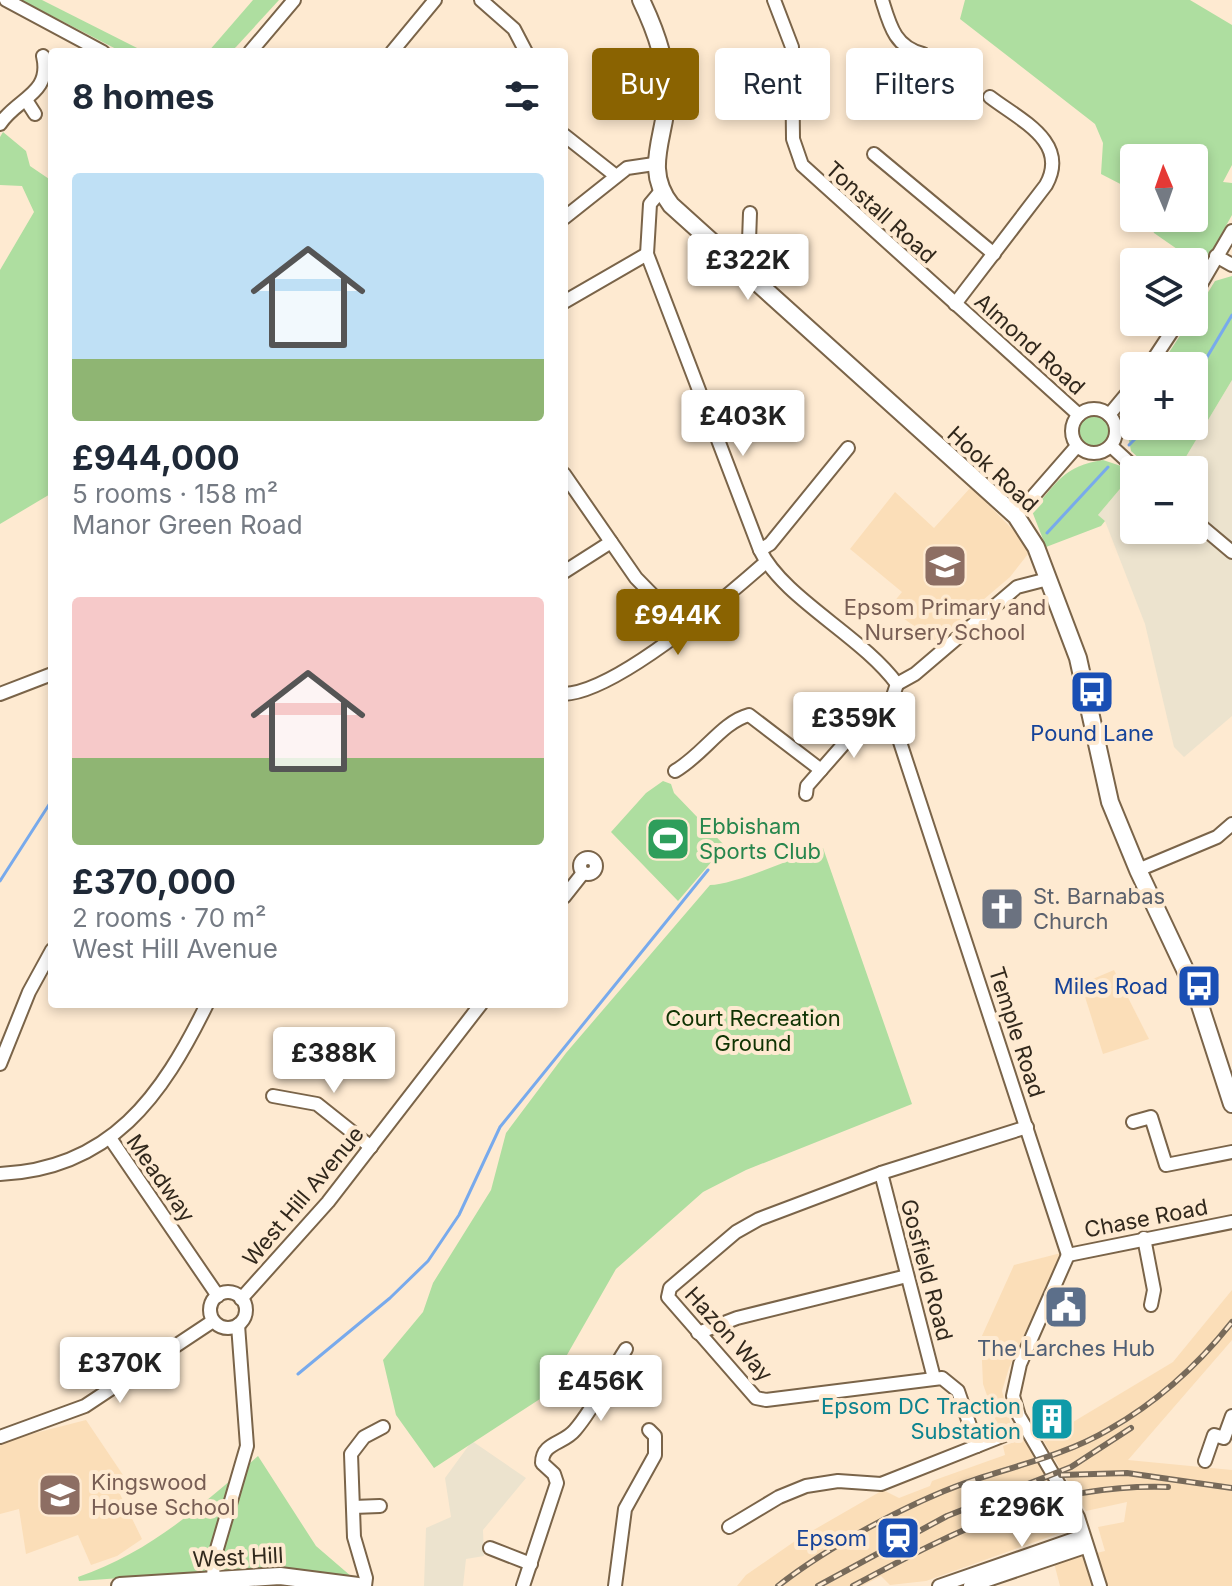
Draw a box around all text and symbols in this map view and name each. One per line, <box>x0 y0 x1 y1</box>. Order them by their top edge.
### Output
chip: Buy <box>592 48 699 120</box>
chip: Rent <box>715 48 830 120</box>
chip: Filters <box>846 48 983 120</box>
icon: filters <box>500 74 544 118</box>
text: 8 homes <box>72 76 215 117</box>
north arrow <box>1120 144 1208 232</box>
map controls <box>1120 144 1208 544</box>
street label: Tonstall Road <box>820 156 942 268</box>
icon: home <box>236 225 380 369</box>
pin: £322K <box>692 234 804 302</box>
text: £322K <box>706 244 790 275</box>
button: layers <box>1120 248 1208 336</box>
street label: Almond Road <box>970 288 1090 400</box>
button: + <box>1120 352 1208 440</box>
pin: £403K <box>687 390 799 458</box>
text: £403K <box>699 400 787 431</box>
street label: Hook Road <box>942 421 1044 517</box>
text: £944,000 <box>72 437 240 478</box>
button: − <box>1120 456 1208 544</box>
text: 5 rooms · 158 m² <box>72 478 278 509</box>
text: Manor Green Road <box>72 509 303 540</box>
school or university icon: Epsom Primary and Nursery School <box>921 542 969 590</box>
pin: £944K <box>622 589 734 657</box>
place label: Epsom Primary and Nursery School <box>844 594 1046 645</box>
text: £944K <box>634 599 722 630</box>
icon: home <box>236 649 380 793</box>
bus stop icon: Pound Lane <box>1068 668 1116 716</box>
pin: £359K <box>798 692 910 760</box>
text: £359K <box>811 702 897 733</box>
place label: Pound Lane <box>1030 720 1154 746</box>
place label: Ebbisham Sports Club <box>699 813 821 864</box>
sports icon: Ebbisham Sports Club <box>644 815 692 863</box>
text: £370,000 <box>72 861 236 902</box>
place label: St. Barnabas Church <box>1033 883 1165 934</box>
church icon: St. Barnabas Church <box>978 885 1026 933</box>
text: 2 rooms · 70 m² <box>72 902 267 933</box>
text: West Hill Avenue <box>72 933 278 964</box>
bus stop icon: Miles Road <box>1175 962 1223 1010</box>
street label: Temple Road <box>984 964 1050 1100</box>
place label: Miles Road <box>1054 973 1168 999</box>
park label: Court Recreation Ground <box>665 1005 841 1056</box>
pin: £388K <box>278 1027 390 1095</box>
text: £388K <box>291 1037 377 1068</box>
street label: West Hill Avenue <box>237 1121 369 1271</box>
street label: Meadway <box>121 1129 201 1227</box>
street label: Chase Road <box>1082 1193 1210 1243</box>
street label: Gosfield Road <box>896 1196 958 1344</box>
street label: Hazon Way <box>680 1282 778 1386</box>
public building icon: The Larches Hub <box>1042 1283 1090 1331</box>
place label: The Larches Hub <box>977 1335 1155 1361</box>
pin: £370K <box>64 1337 176 1405</box>
text: £370K <box>78 1347 162 1378</box>
pin: £456K <box>545 1355 657 1423</box>
text: £456K <box>558 1365 644 1396</box>
place label: Epsom DC Traction Substation <box>821 1393 1021 1444</box>
building icon: Epsom DC Traction Substation <box>1028 1395 1076 1443</box>
place label: Kingswood House School <box>91 1469 236 1520</box>
school or university icon: Kingswood House School <box>36 1471 84 1519</box>
pin: £296K <box>966 1481 1078 1549</box>
text: £296K <box>979 1491 1065 1522</box>
station icon: Epsom <box>874 1514 922 1562</box>
place label: Epsom <box>796 1525 867 1551</box>
street label: West Hill <box>192 1542 284 1572</box>

